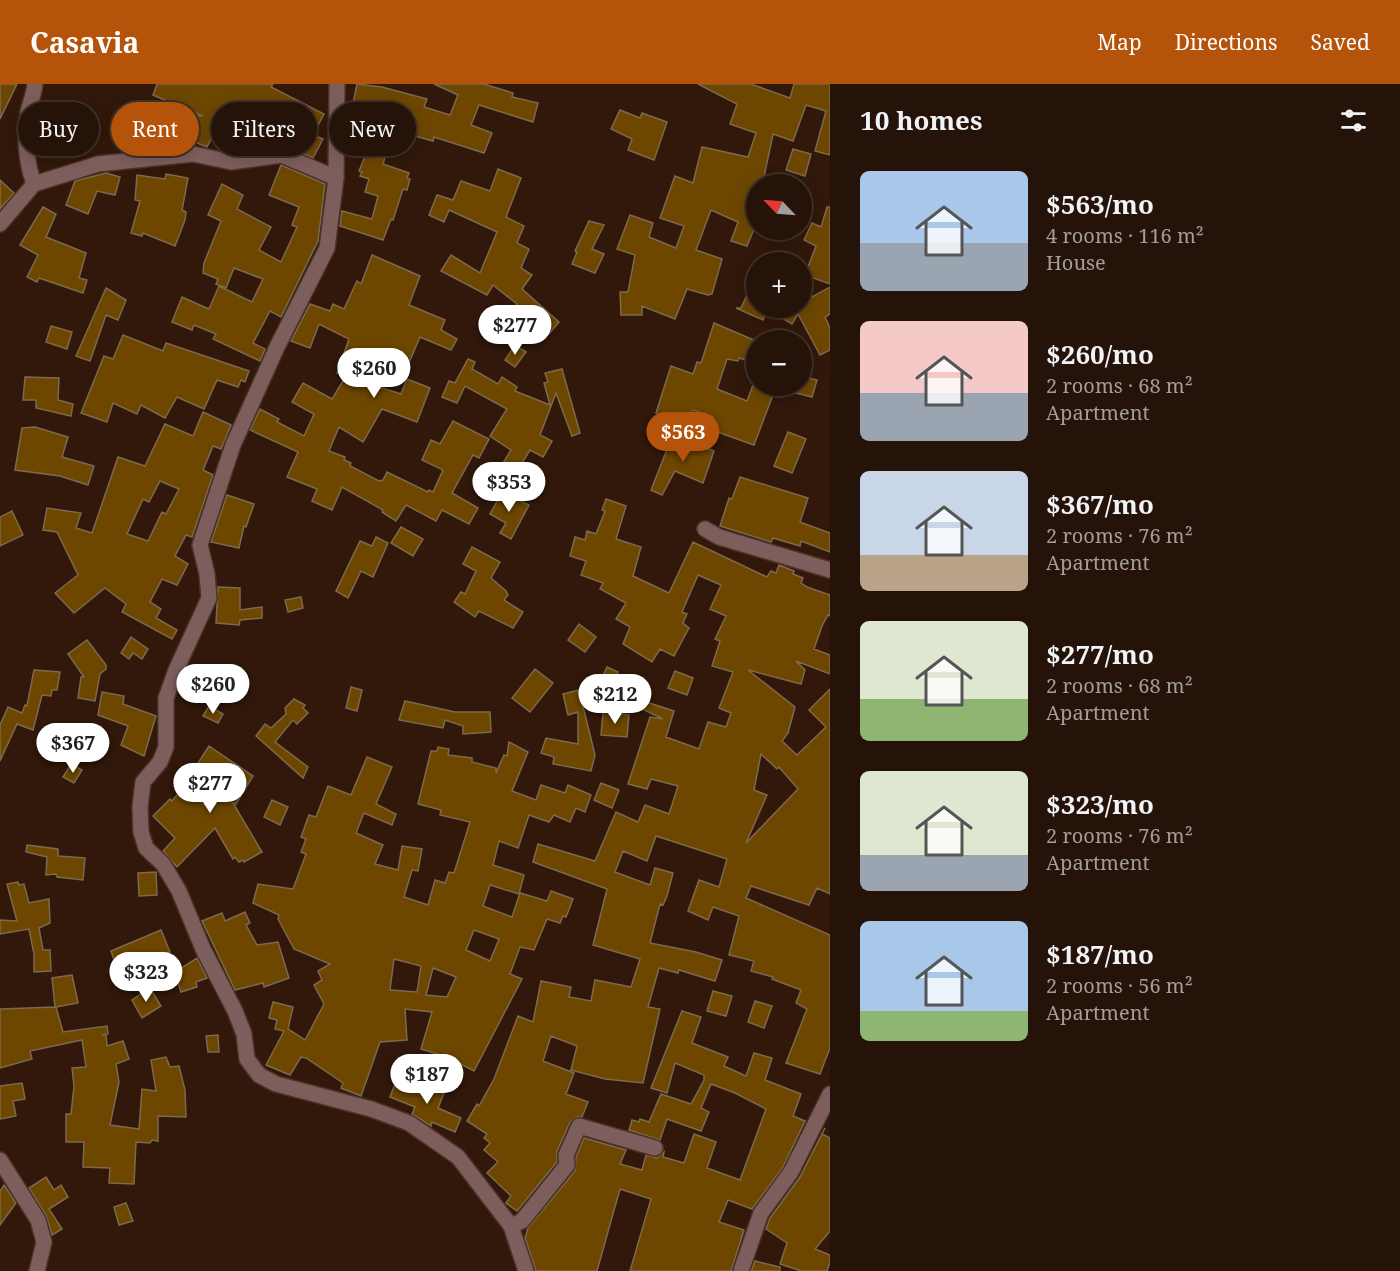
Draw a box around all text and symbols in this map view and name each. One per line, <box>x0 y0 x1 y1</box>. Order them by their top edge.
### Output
text: Casavia <box>30 23 139 61</box>
text: Map <box>1097 28 1142 56</box>
text: Directions <box>1175 28 1277 56</box>
text: Saved <box>1310 28 1370 56</box>
chip: Buy <box>18 102 99 156</box>
chip: Rent <box>111 102 199 156</box>
chip: Filters <box>211 102 317 156</box>
chip: New <box>329 102 416 156</box>
text: 10 homes <box>860 102 982 138</box>
icon: filters <box>1337 104 1370 137</box>
north arrow <box>746 174 812 240</box>
map controls <box>746 174 812 396</box>
text: $563/mo <box>1046 186 1154 222</box>
icon: home <box>908 195 980 267</box>
text: 4 rooms · 116 m² <box>1046 222 1204 249</box>
text: House <box>1046 249 1106 276</box>
button: + <box>746 252 812 318</box>
pin: $277 <box>479 305 551 356</box>
text: $277 <box>492 311 538 338</box>
button: − <box>746 330 812 396</box>
text: $260/mo <box>1046 336 1154 372</box>
icon: home <box>908 345 980 417</box>
pin: $260 <box>338 348 410 399</box>
text: $260 <box>351 354 397 381</box>
text: 2 rooms · 68 m² <box>1046 372 1193 399</box>
text: Apartment <box>1046 399 1150 426</box>
pin: $563 <box>647 412 719 463</box>
text: $563 <box>660 418 706 445</box>
pin: $353 <box>473 462 545 513</box>
text: $353 <box>486 468 532 495</box>
text: $367/mo <box>1046 486 1154 522</box>
icon: home <box>908 495 980 567</box>
text: 2 rooms · 76 m² <box>1046 522 1193 549</box>
text: Apartment <box>1046 549 1150 576</box>
text: $277/mo <box>1046 636 1154 672</box>
icon: home <box>908 645 980 717</box>
pin: $260 <box>177 664 249 715</box>
text: $260 <box>190 670 236 697</box>
text: 2 rooms · 68 m² <box>1046 672 1193 699</box>
pin: $212 <box>579 674 651 725</box>
text: $212 <box>592 680 638 707</box>
text: Apartment <box>1046 699 1150 726</box>
pin: $367 <box>37 723 109 774</box>
text: $367 <box>50 729 96 756</box>
pin: $277 <box>174 763 246 814</box>
text: $277 <box>187 769 233 796</box>
text: $323/mo <box>1046 786 1154 822</box>
icon: home <box>908 795 980 867</box>
text: 2 rooms · 76 m² <box>1046 822 1193 849</box>
text: Apartment <box>1046 849 1150 876</box>
text: $187/mo <box>1046 936 1154 972</box>
icon: home <box>908 945 980 1017</box>
pin: $323 <box>110 952 182 1003</box>
text: $323 <box>123 958 169 985</box>
text: 2 rooms · 56 m² <box>1046 972 1193 999</box>
text: Apartment <box>1046 999 1150 1026</box>
pin: $187 <box>391 1054 463 1105</box>
text: $187 <box>404 1060 450 1087</box>

